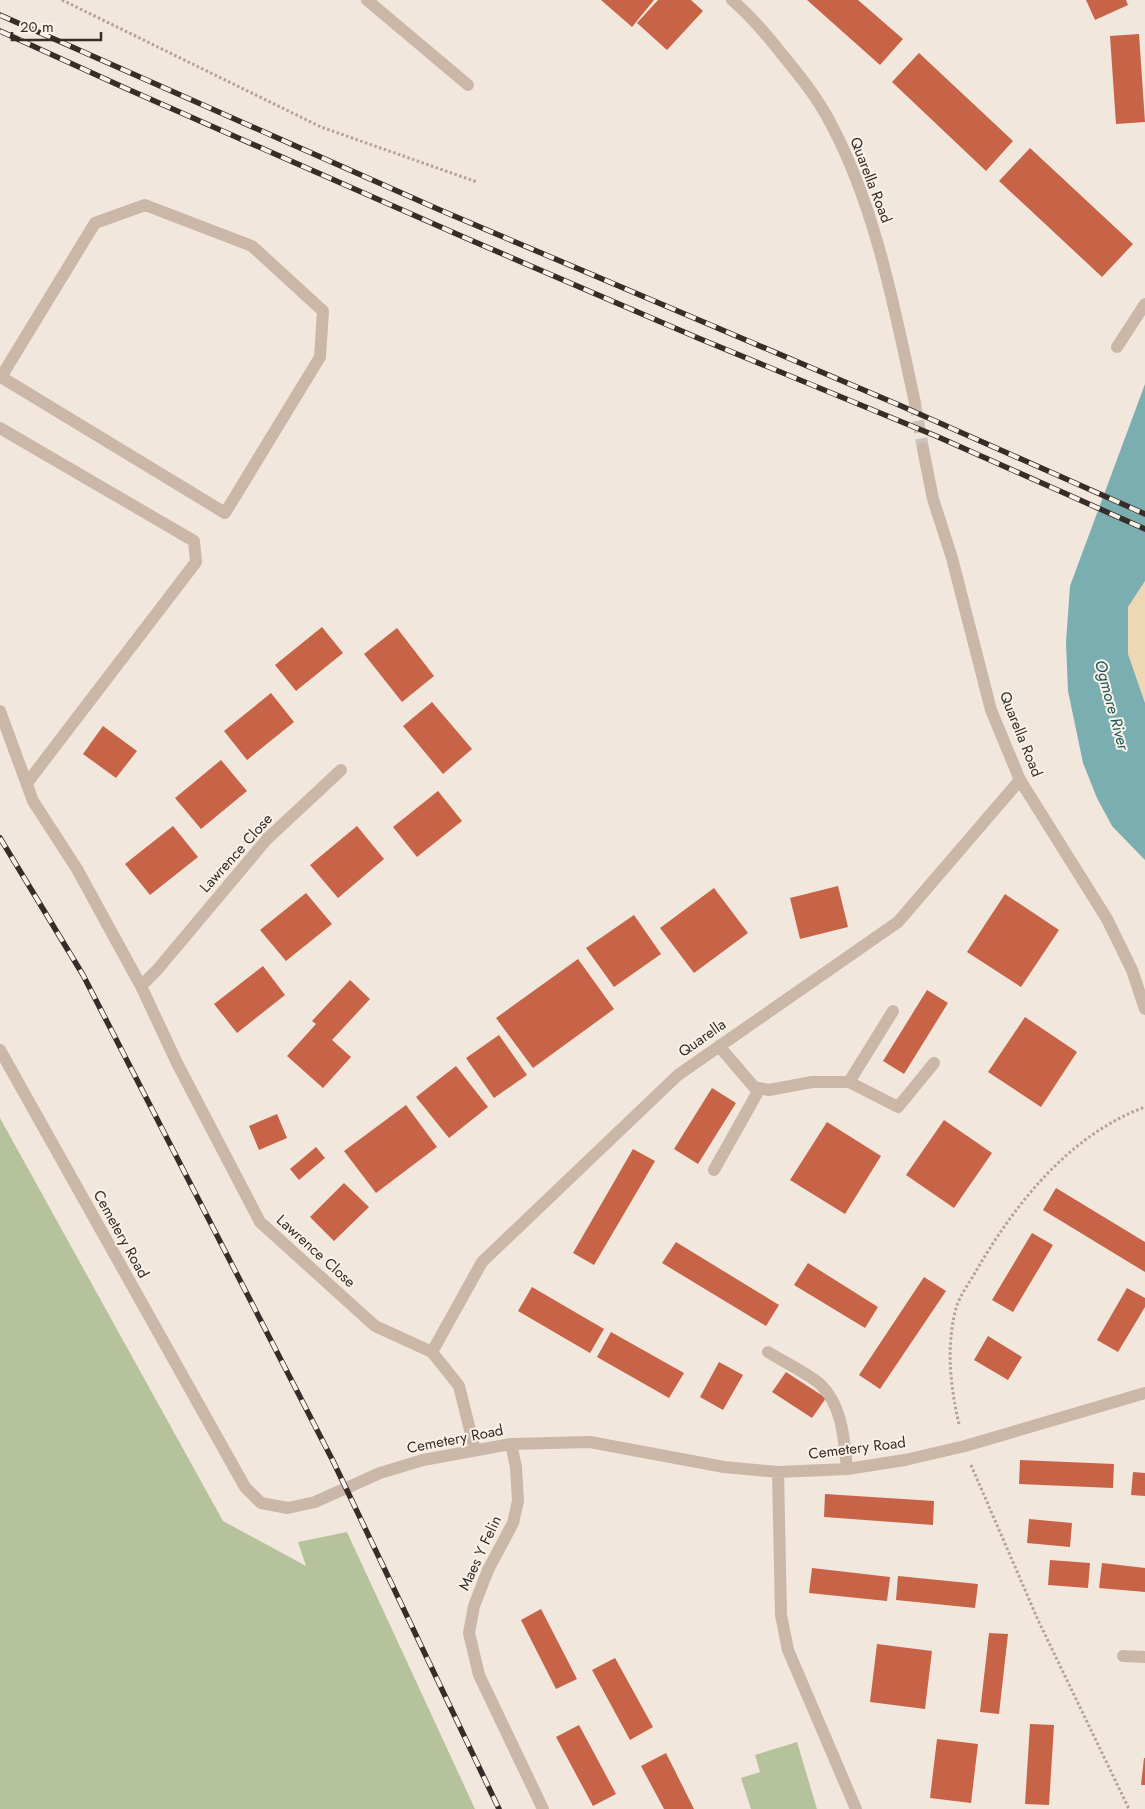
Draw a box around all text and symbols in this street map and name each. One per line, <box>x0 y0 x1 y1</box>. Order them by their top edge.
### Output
scale bar <box>12 10 101 42</box>
text: 20 m <box>20 16 54 38</box>
street label: Quarella Road <box>845 134 897 226</box>
water label: Ogmore River <box>1089 657 1135 754</box>
street label: Quarella Road <box>994 688 1048 780</box>
street label: Lawrence Close <box>194 808 278 897</box>
street label: Quarella <box>674 1014 730 1062</box>
street label: Cemetery Road <box>88 1186 154 1282</box>
street label: Lawrence Close <box>272 1209 361 1293</box>
street label: Cemetery Road <box>405 1419 505 1459</box>
street label: Cemetery Road <box>807 1431 907 1465</box>
street label: Maes Y Felin <box>453 1512 507 1594</box>

